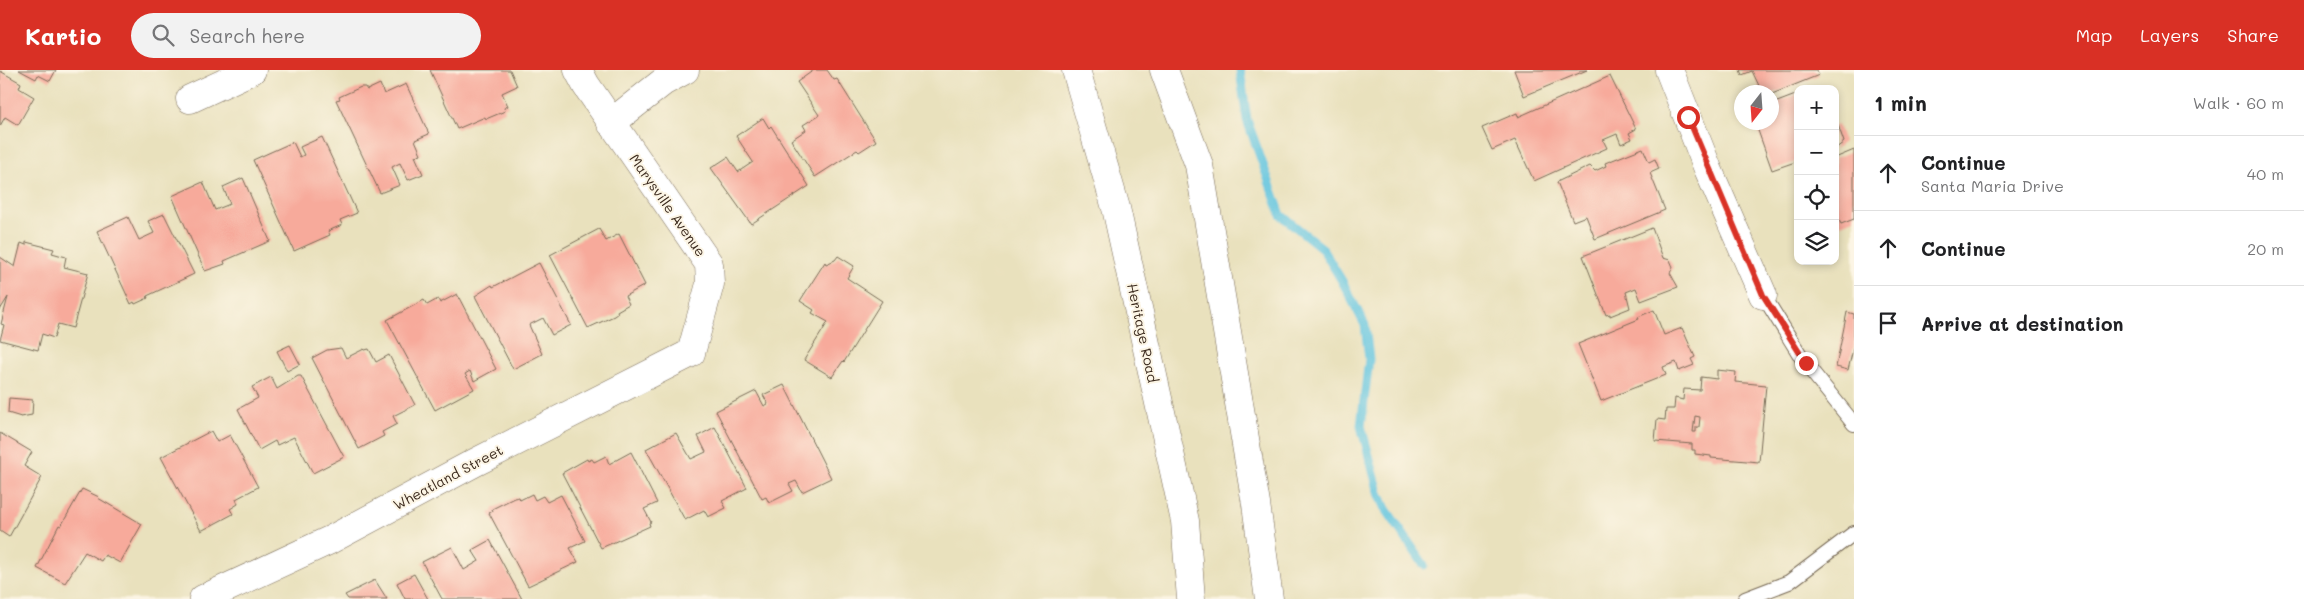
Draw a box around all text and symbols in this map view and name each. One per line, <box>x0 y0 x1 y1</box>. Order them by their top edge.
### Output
search box <box>131 13 481 58</box>
text: Kartio <box>25 20 101 51</box>
icon: search <box>149 21 177 49</box>
text: Search here <box>189 23 305 48</box>
text: Map <box>2076 23 2112 47</box>
text: Layers <box>2140 23 2199 47</box>
text: Share <box>2227 23 2279 47</box>
north arrow <box>1734 85 1779 130</box>
map controls <box>1794 85 1839 265</box>
button: + <box>1794 85 1839 130</box>
text: 1 min <box>1874 89 1927 116</box>
text: Walk · 60 m <box>2193 92 2284 113</box>
route start <box>1677 106 1700 129</box>
button: − <box>1794 130 1839 175</box>
street label: Marysville Avenue <box>625 150 711 260</box>
text: Continue <box>1921 150 2006 175</box>
icon: ahead <box>1874 159 1902 187</box>
text: 40 m <box>2247 163 2284 184</box>
button: locate <box>1794 175 1839 220</box>
text: Santa Maria Drive <box>1921 175 2064 196</box>
button: layers <box>1794 220 1839 265</box>
icon: ahead <box>1874 234 1902 262</box>
text: Continue <box>1921 236 2006 261</box>
text: 20 m <box>2247 238 2284 259</box>
street label: Heritage Road <box>1123 282 1163 384</box>
icon: arrive <box>1874 309 1902 337</box>
text: Arrive at destination <box>1921 311 2124 336</box>
route end <box>1795 352 1818 375</box>
street label: Wheatland Street <box>390 440 506 514</box>

